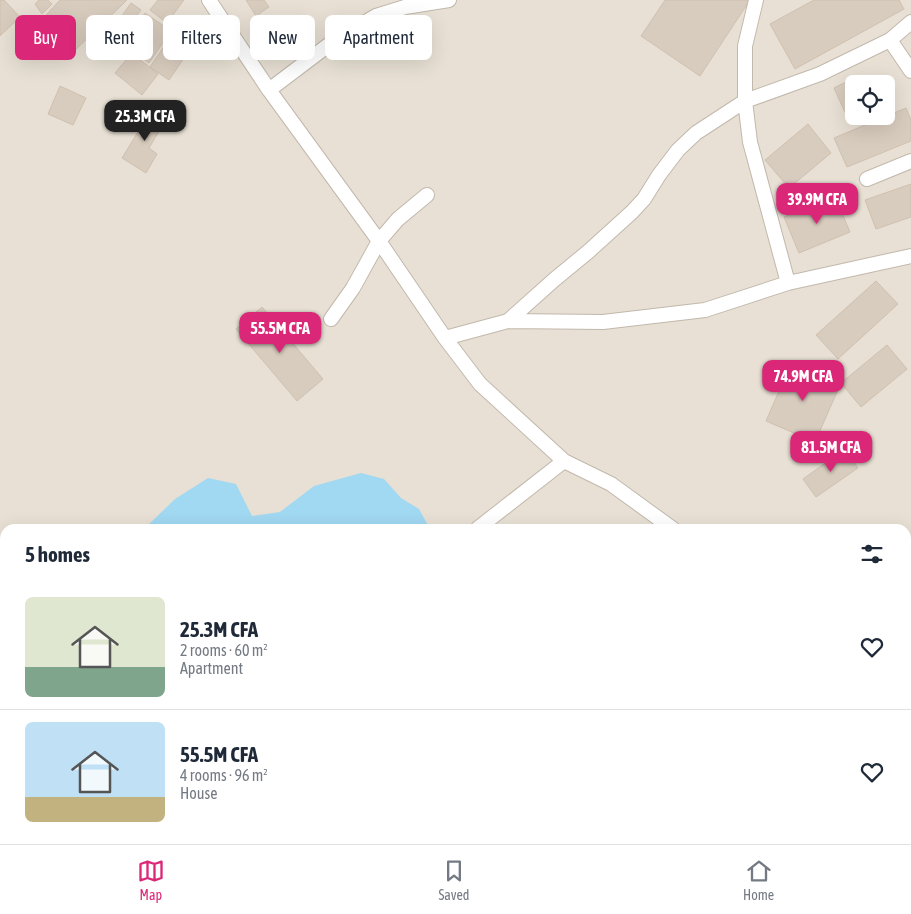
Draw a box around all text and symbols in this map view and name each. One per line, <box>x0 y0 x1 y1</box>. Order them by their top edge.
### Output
chip: Buy <box>15 15 76 60</box>
chip: Rent <box>86 15 153 60</box>
chip: Filters <box>163 15 240 60</box>
chip: New <box>250 15 315 60</box>
chip: Apartment <box>325 15 432 60</box>
map controls <box>845 75 895 125</box>
button: locate <box>845 75 895 125</box>
pin: 25.3M CFA <box>88 100 202 142</box>
text: 25.3M CFA <box>115 107 175 125</box>
pin: 39.9M CFA <box>760 182 874 225</box>
text: 39.9M CFA <box>787 190 847 208</box>
pin: 55.5M CFA <box>223 312 337 354</box>
text: 55.5M CFA <box>250 319 310 337</box>
pin: 74.9M CFA <box>746 360 860 402</box>
text: 74.9M CFA <box>773 367 833 385</box>
pin: 81.5M CFA <box>774 430 888 473</box>
text: 81.5M CFA <box>801 438 861 456</box>
icon: filters <box>858 540 886 568</box>
text: 5 homes <box>25 542 90 566</box>
icon: home <box>65 617 125 677</box>
text: 25.3M CFA <box>180 617 258 641</box>
icon: heart <box>858 633 886 661</box>
text: 2 rooms · 60 m² <box>180 641 268 659</box>
text: Apartment <box>180 659 243 677</box>
icon: home <box>65 742 125 802</box>
text: 55.5M CFA <box>180 742 258 766</box>
icon: heart <box>858 758 886 786</box>
text: 4 rooms · 96 m² <box>180 766 268 784</box>
text: House <box>180 784 217 802</box>
tab: Map <box>137 857 165 903</box>
tab: Saved <box>438 857 469 903</box>
tab: Home <box>743 857 774 903</box>

